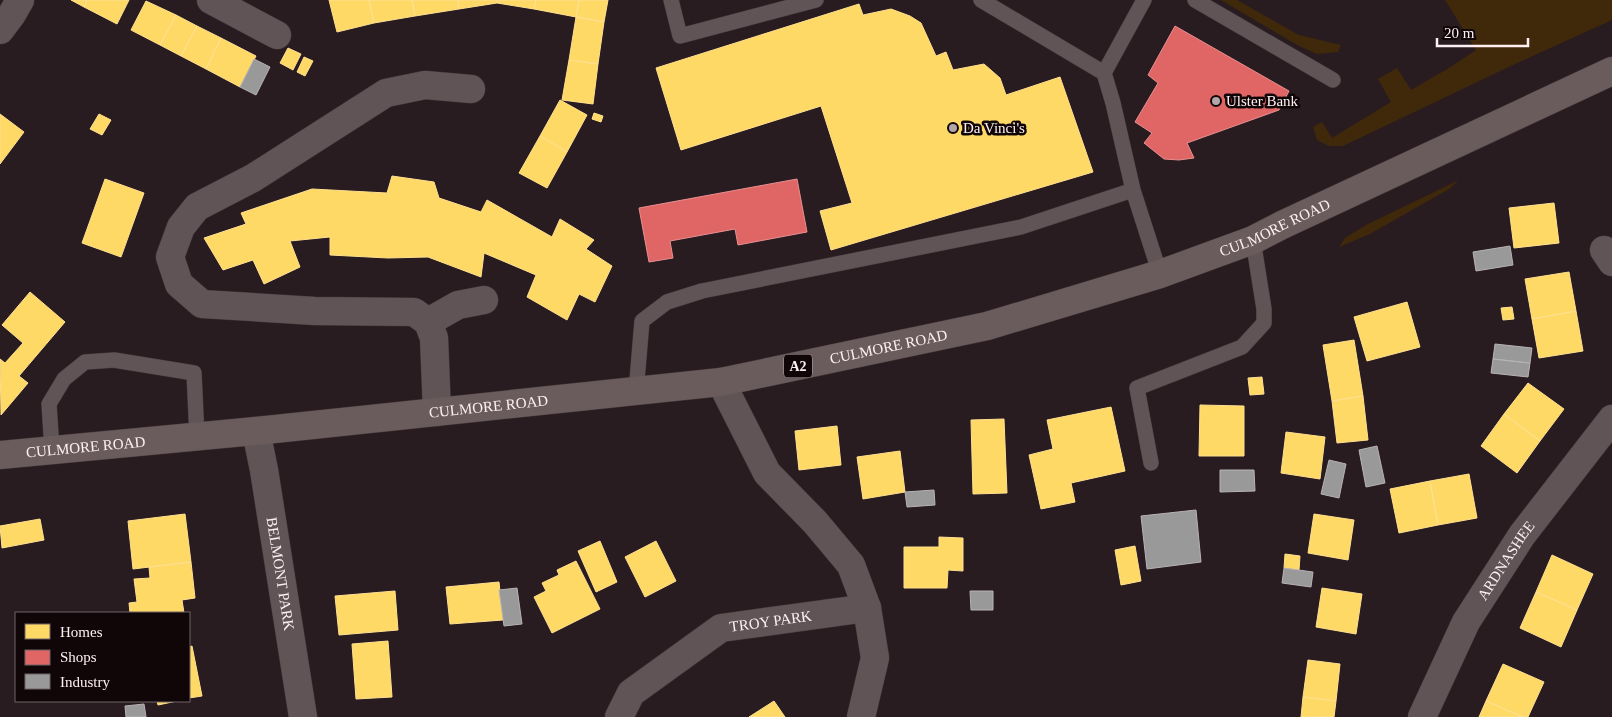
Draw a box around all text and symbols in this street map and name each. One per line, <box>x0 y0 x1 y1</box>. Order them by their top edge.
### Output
scale bar <box>1437 15 1528 47</box>
text: 20 m <box>1444 25 1475 41</box>
place label: Ulster Bank <box>1226 93 1299 109</box>
marker: Ulster Bank <box>1210 95 1222 107</box>
place label: Da Vinci's <box>963 120 1025 136</box>
marker: Da Vinci's <box>947 122 959 134</box>
street label: CULMORE ROAD <box>1217 196 1333 260</box>
street label: CULMORE ROAD <box>828 327 949 367</box>
road number: A2 <box>784 354 812 378</box>
street label: CULMORE ROAD <box>428 392 549 421</box>
street label: CULMORE ROAD <box>25 433 146 461</box>
street label: BELMONT PARK <box>264 516 297 632</box>
street label: ARDNASHEE <box>1474 518 1538 603</box>
street label: TROY PARK <box>729 608 813 635</box>
legend <box>15 612 190 702</box>
text: Homes <box>60 624 103 640</box>
text: Shops <box>60 649 97 665</box>
text: Industry <box>60 674 110 690</box>

